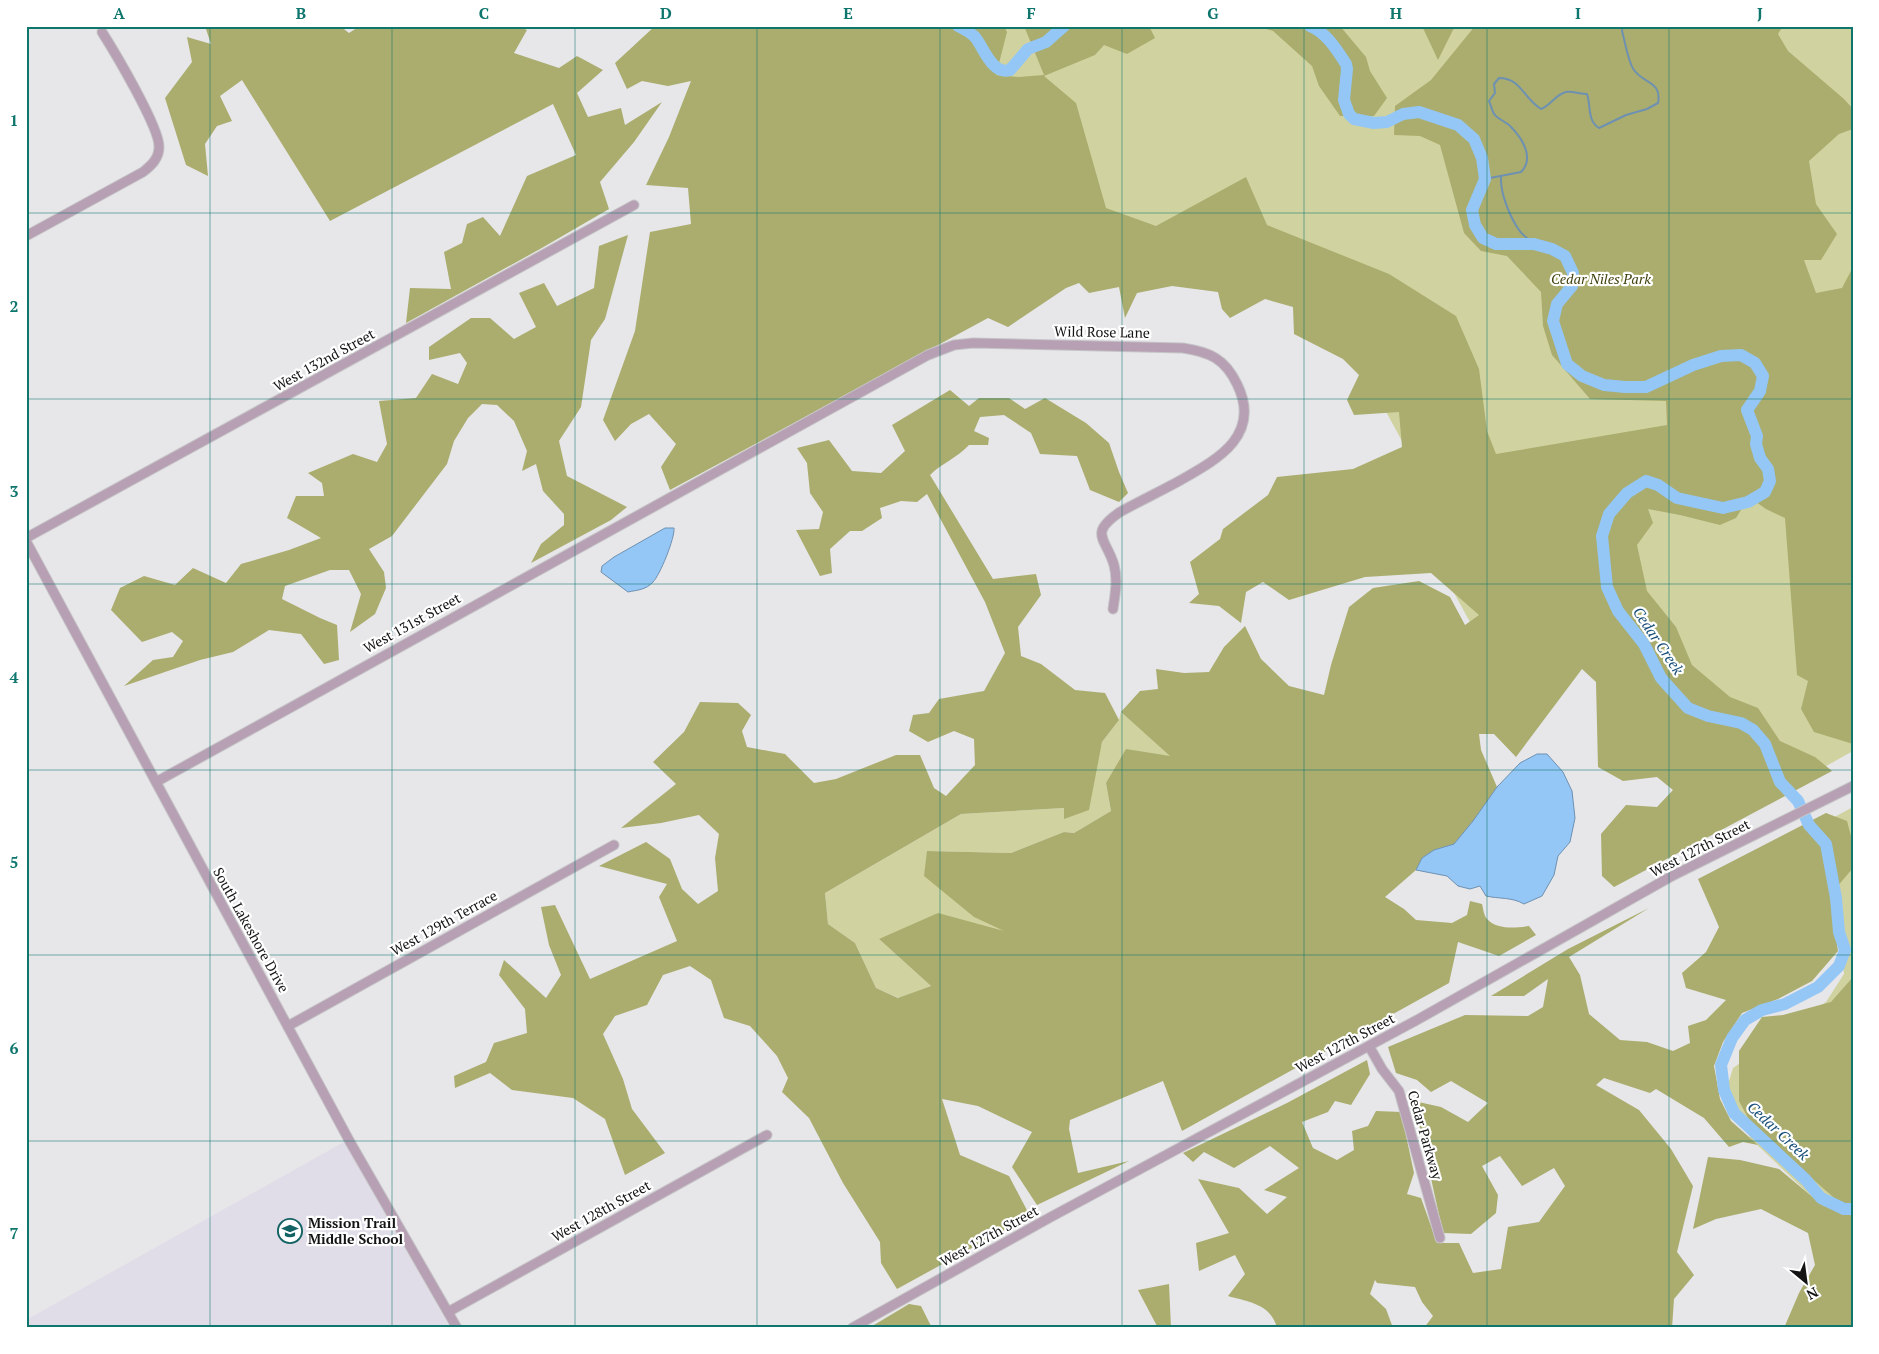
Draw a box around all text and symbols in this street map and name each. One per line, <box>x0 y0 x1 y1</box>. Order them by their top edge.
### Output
text: A <box>113 2 125 24</box>
text: B <box>296 2 306 24</box>
text: C <box>479 2 489 24</box>
text: D <box>660 2 672 24</box>
text: E <box>843 2 853 24</box>
text: F <box>1026 2 1036 24</box>
text: G <box>1207 2 1219 24</box>
text: H <box>1390 2 1402 24</box>
text: I <box>1575 2 1581 24</box>
text: J <box>1757 2 1763 24</box>
text: 1 <box>9 109 19 131</box>
park label: Cedar Niles Park <box>1551 269 1651 288</box>
text: 2 <box>9 295 19 317</box>
street label: Wild Rose Lane <box>1054 321 1150 342</box>
street label: West 132nd Street <box>270 323 379 395</box>
text: 3 <box>9 480 19 502</box>
street label: West 131st Street <box>360 588 464 657</box>
water label: Cedar Creek <box>1629 603 1689 679</box>
text: 4 <box>9 666 19 688</box>
street label: West 127th Street <box>1647 814 1754 881</box>
text: 5 <box>9 851 19 873</box>
street label: South Lakeshore Drive <box>209 864 294 996</box>
street label: West 129th Terrace <box>387 885 500 960</box>
street label: West 127th Street <box>1292 1008 1398 1077</box>
text: 6 <box>9 1037 19 1059</box>
street label: Cedar Parkway <box>1404 1088 1447 1182</box>
water label: Cedar Creek <box>1743 1096 1814 1165</box>
street label: West 128th Street <box>548 1175 654 1246</box>
street label: West 127th Street <box>936 1200 1042 1270</box>
place label: Mission Trail Middle School <box>308 1213 404 1248</box>
school or university icon: Mission Trail Middle School <box>277 1218 303 1244</box>
text: 7 <box>9 1222 19 1244</box>
north arrow <box>1782 1256 1832 1306</box>
text: N <box>1803 1283 1822 1305</box>

